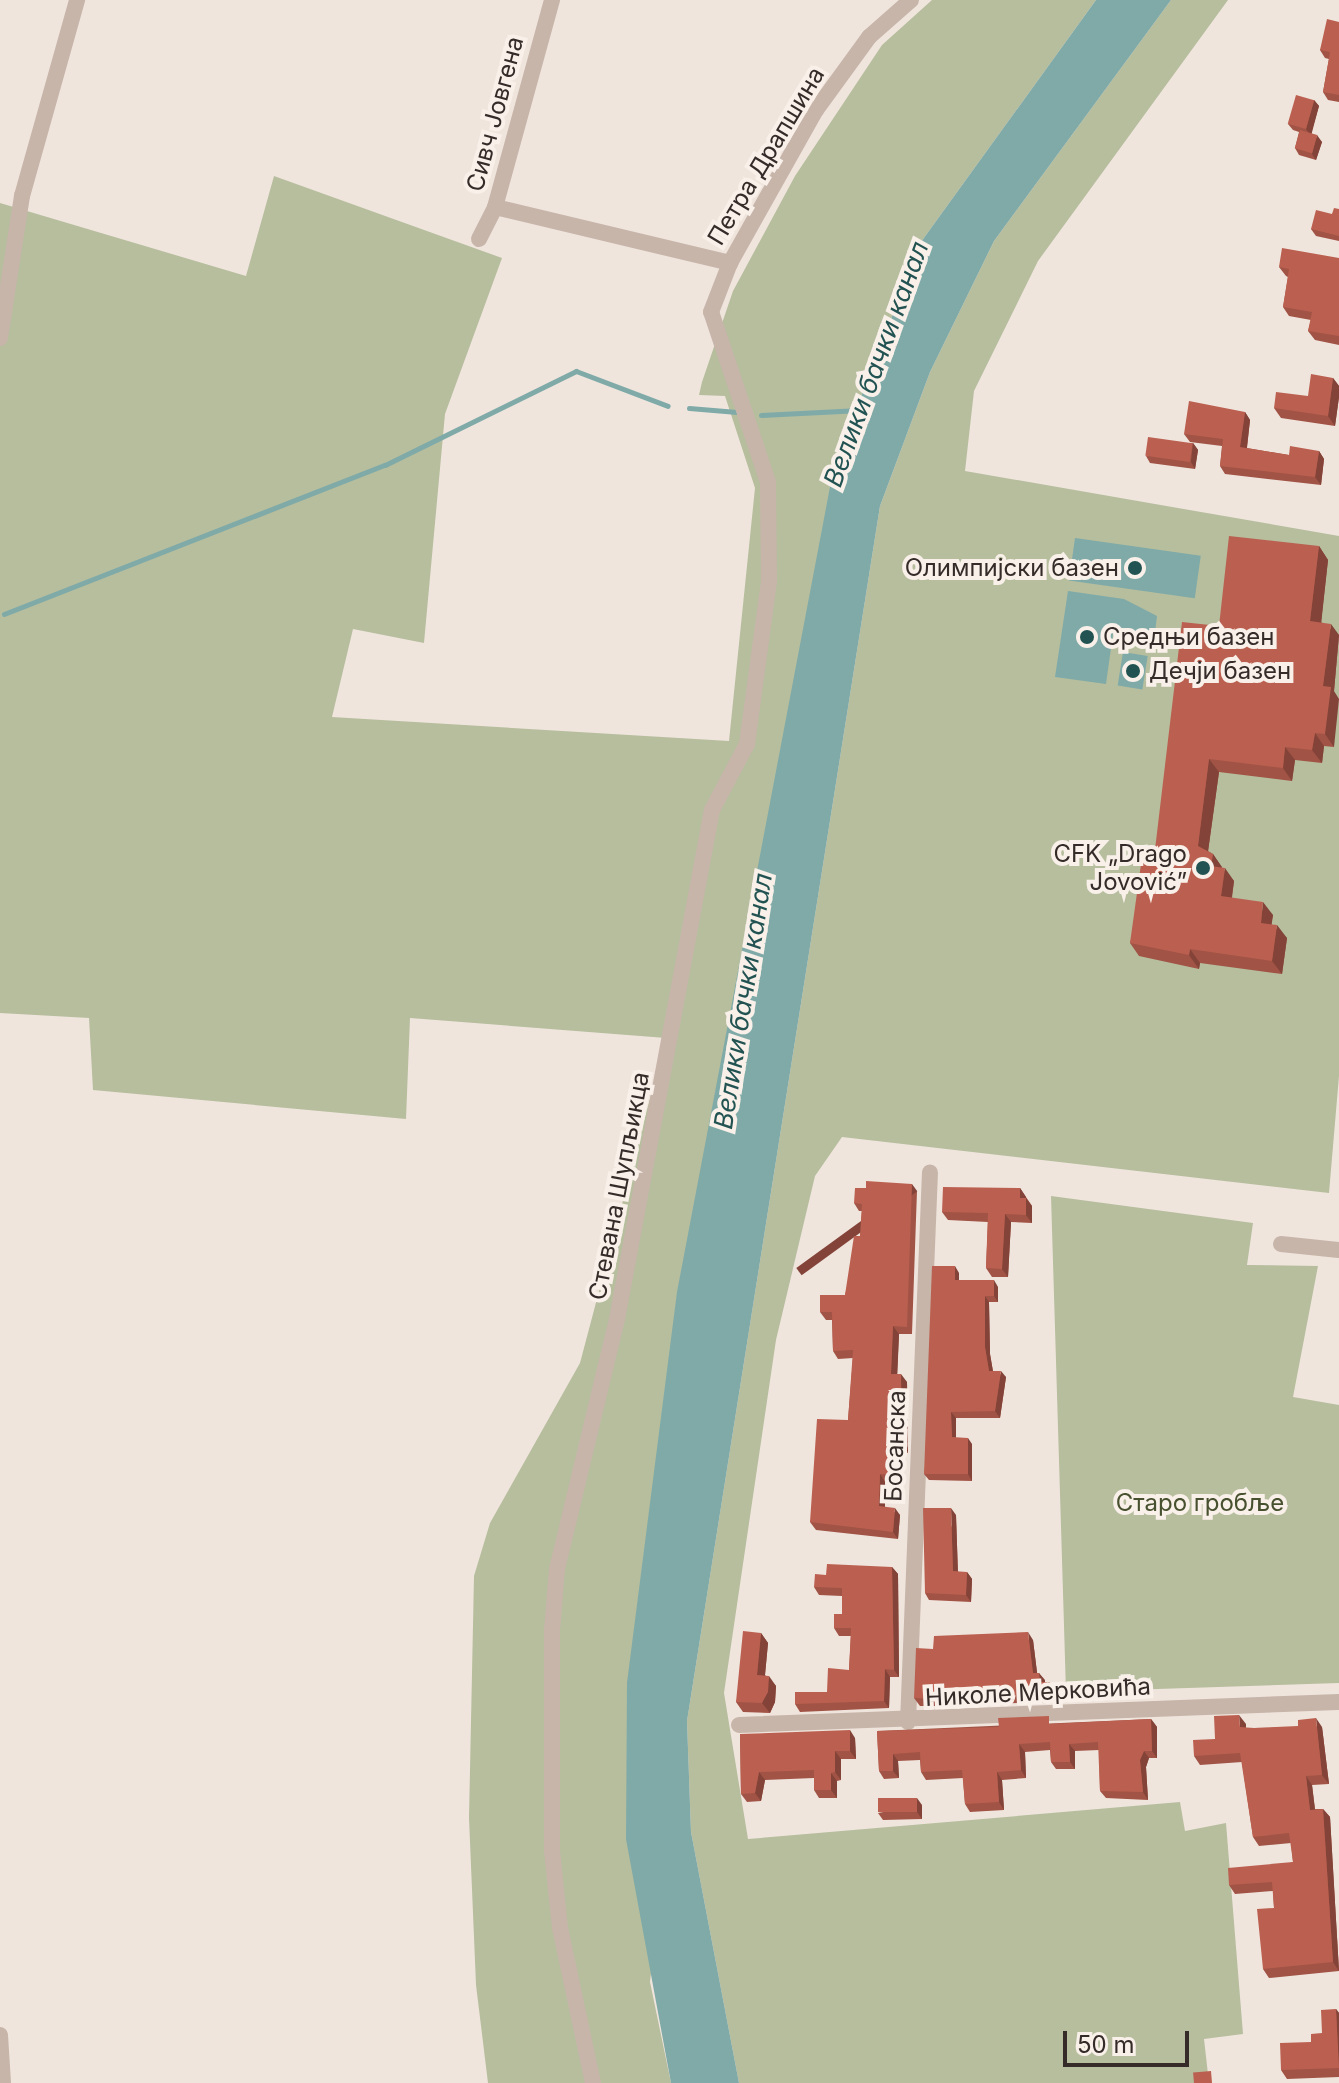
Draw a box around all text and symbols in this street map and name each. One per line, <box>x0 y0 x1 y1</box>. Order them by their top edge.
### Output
street label: Сивч Јовгена <box>460 33 530 195</box>
street label: Петра Драпшина <box>702 62 830 250</box>
water label: Велики бачки канал <box>817 237 935 491</box>
place label: Олимпијски базен <box>905 554 1119 582</box>
marker: Олимпијски базен <box>1126 559 1144 577</box>
place label: Средњи базен <box>1103 623 1274 651</box>
marker: Средњи базен <box>1078 628 1096 646</box>
place label: Дечји базен <box>1149 657 1291 685</box>
marker: Дечји базен <box>1124 662 1142 680</box>
place label: CFK „Drago Jovović” <box>1053 840 1187 896</box>
marker: CFK „Drago Jovović” <box>1194 859 1212 877</box>
water label: Велики бачки канал <box>707 871 779 1131</box>
street label: Стевана Шупљикца <box>583 1070 655 1302</box>
street label: Босанска <box>879 1390 911 1502</box>
park label: Старо гробље <box>1116 1489 1284 1517</box>
street label: Николе Мерковића <box>924 1672 1152 1712</box>
scale bar <box>1067 2015 1193 2065</box>
text: 50 m <box>1077 2030 1135 2059</box>

